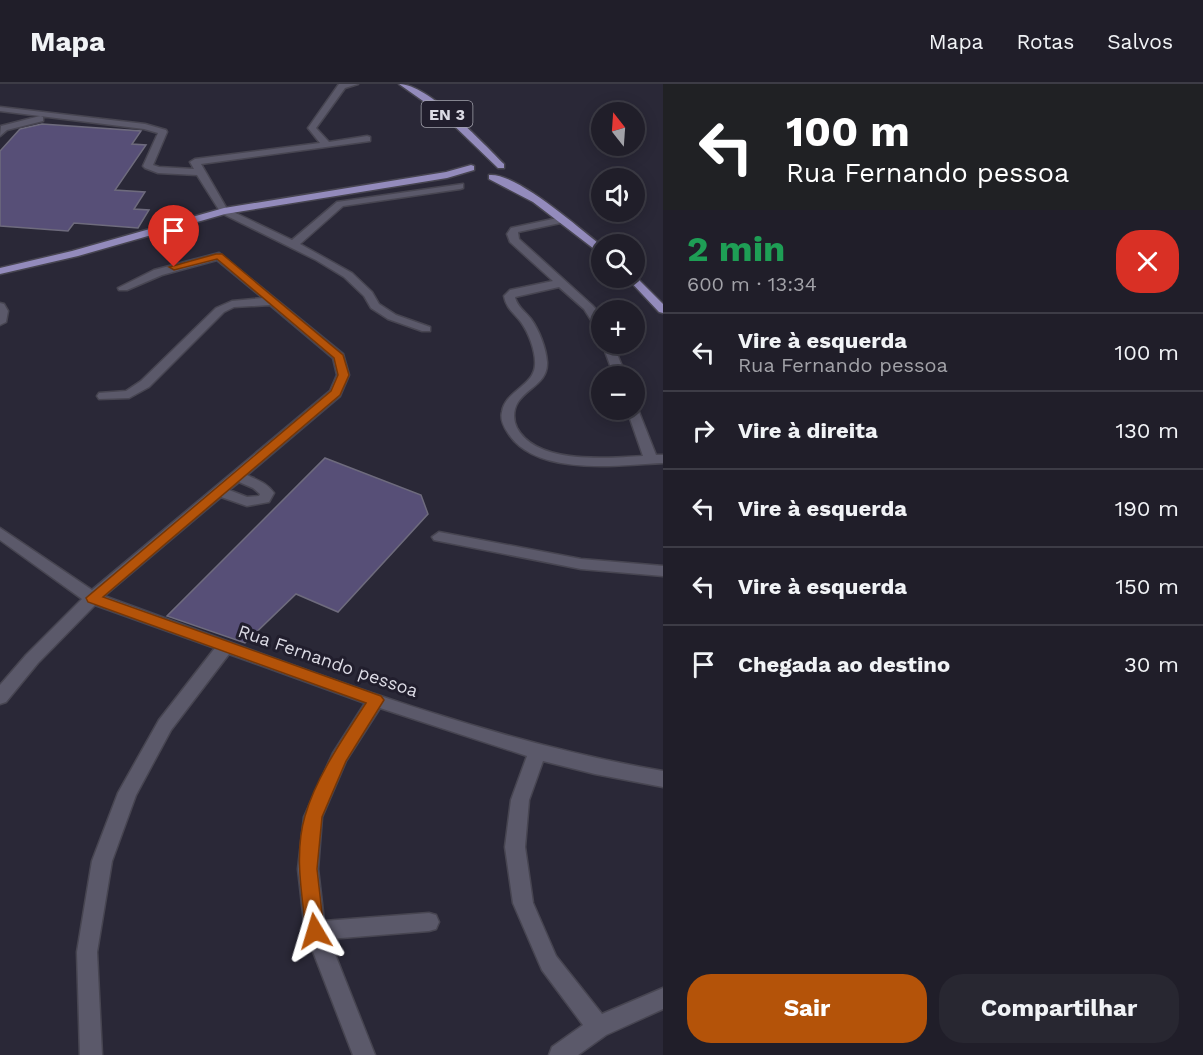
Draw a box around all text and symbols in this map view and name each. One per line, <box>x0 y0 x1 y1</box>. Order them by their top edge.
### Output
text: Mapa <box>30 25 105 58</box>
text: Mapa <box>929 29 983 54</box>
text: Rotas <box>1016 29 1074 54</box>
text: Salvos <box>1107 29 1173 54</box>
road number: EN 3 <box>422 101 472 127</box>
north arrow <box>591 102 645 156</box>
map controls <box>591 102 645 420</box>
text: 100 m <box>786 107 910 156</box>
icon: left <box>687 108 765 186</box>
text: Rua Fernando pessoa <box>786 157 1069 189</box>
button: sound <box>591 168 645 222</box>
pin <box>148 205 199 267</box>
icon: arrive <box>157 214 190 247</box>
text: 2 min <box>687 228 785 270</box>
button: close <box>1116 230 1179 293</box>
button: search <box>591 234 645 288</box>
text: 600 m · 13:34 <box>687 272 817 296</box>
button: + <box>591 300 645 354</box>
text: Vire à esquerda <box>738 328 907 353</box>
icon: left <box>687 336 720 369</box>
text: 100 m <box>1115 340 1179 365</box>
text: Rua Fernando pessoa <box>738 353 948 377</box>
button: − <box>591 366 645 420</box>
icon: right <box>687 414 720 447</box>
text: Vire à direita <box>738 418 878 443</box>
text: 130 m <box>1115 418 1179 443</box>
icon: left <box>687 492 720 525</box>
text: Vire à esquerda <box>738 496 907 521</box>
text: 190 m <box>1115 496 1179 521</box>
icon: left <box>687 570 720 603</box>
text: Vire à esquerda <box>738 574 907 599</box>
text: 150 m <box>1115 574 1179 599</box>
street label: Rua Fernando pessoa <box>235 620 421 701</box>
icon: arrive <box>687 648 720 681</box>
text: Chegada ao destino <box>738 652 950 677</box>
text: 30 m <box>1124 652 1179 677</box>
position arrow <box>283 899 347 963</box>
button: Sair <box>687 974 927 1043</box>
button: Compartilhar <box>939 974 1179 1043</box>

